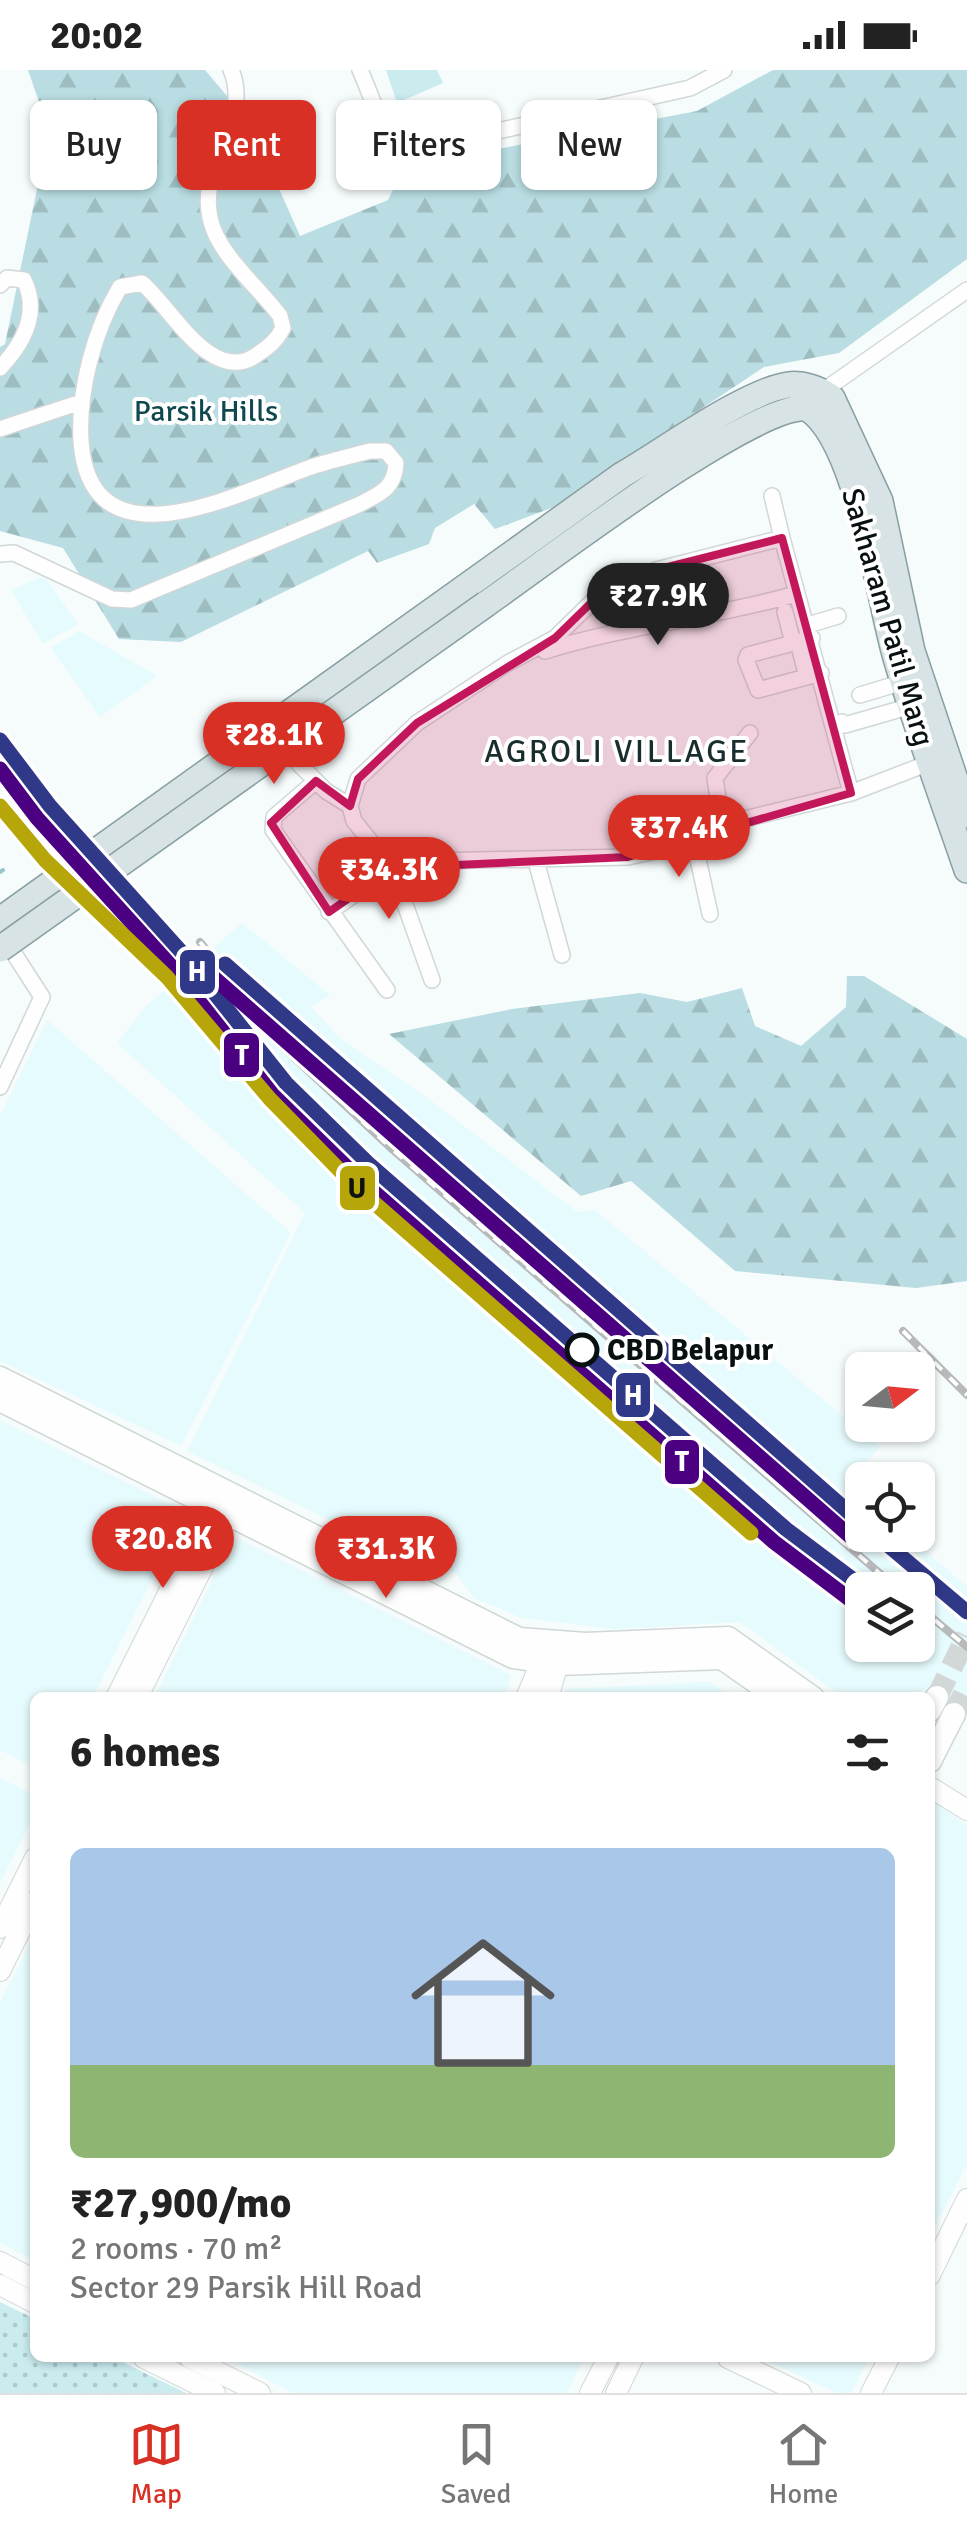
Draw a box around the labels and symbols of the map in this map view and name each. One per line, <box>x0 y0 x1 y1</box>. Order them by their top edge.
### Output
park label: Parsik Hills <box>134 393 278 430</box>
street label: Sakharam Patil Marg <box>833 484 942 750</box>
pin: ₹27.9K <box>577 563 739 648</box>
pin: ₹28.1K <box>193 702 355 787</box>
district label: AGROLI VILLAGE <box>484 732 750 771</box>
pin: ₹37.4K <box>598 795 760 880</box>
pin: ₹34.3K <box>308 837 470 922</box>
line badge: H <box>178 948 217 996</box>
text: H <box>187 955 207 989</box>
line badge: T <box>222 1031 261 1079</box>
text: T <box>235 1039 250 1073</box>
line badge: U <box>338 1164 377 1212</box>
text: U <box>348 1172 366 1206</box>
place label: CBD Belapur <box>607 1332 773 1369</box>
marker: CBD Belapur <box>566 1334 598 1366</box>
north arrow <box>845 1352 935 1442</box>
line badge: H <box>614 1371 652 1419</box>
text: H <box>623 1379 643 1413</box>
line badge: T <box>663 1438 701 1486</box>
text: T <box>675 1445 690 1479</box>
pin: ₹20.8K <box>82 1506 244 1591</box>
pin: ₹31.3K <box>305 1516 467 1601</box>

